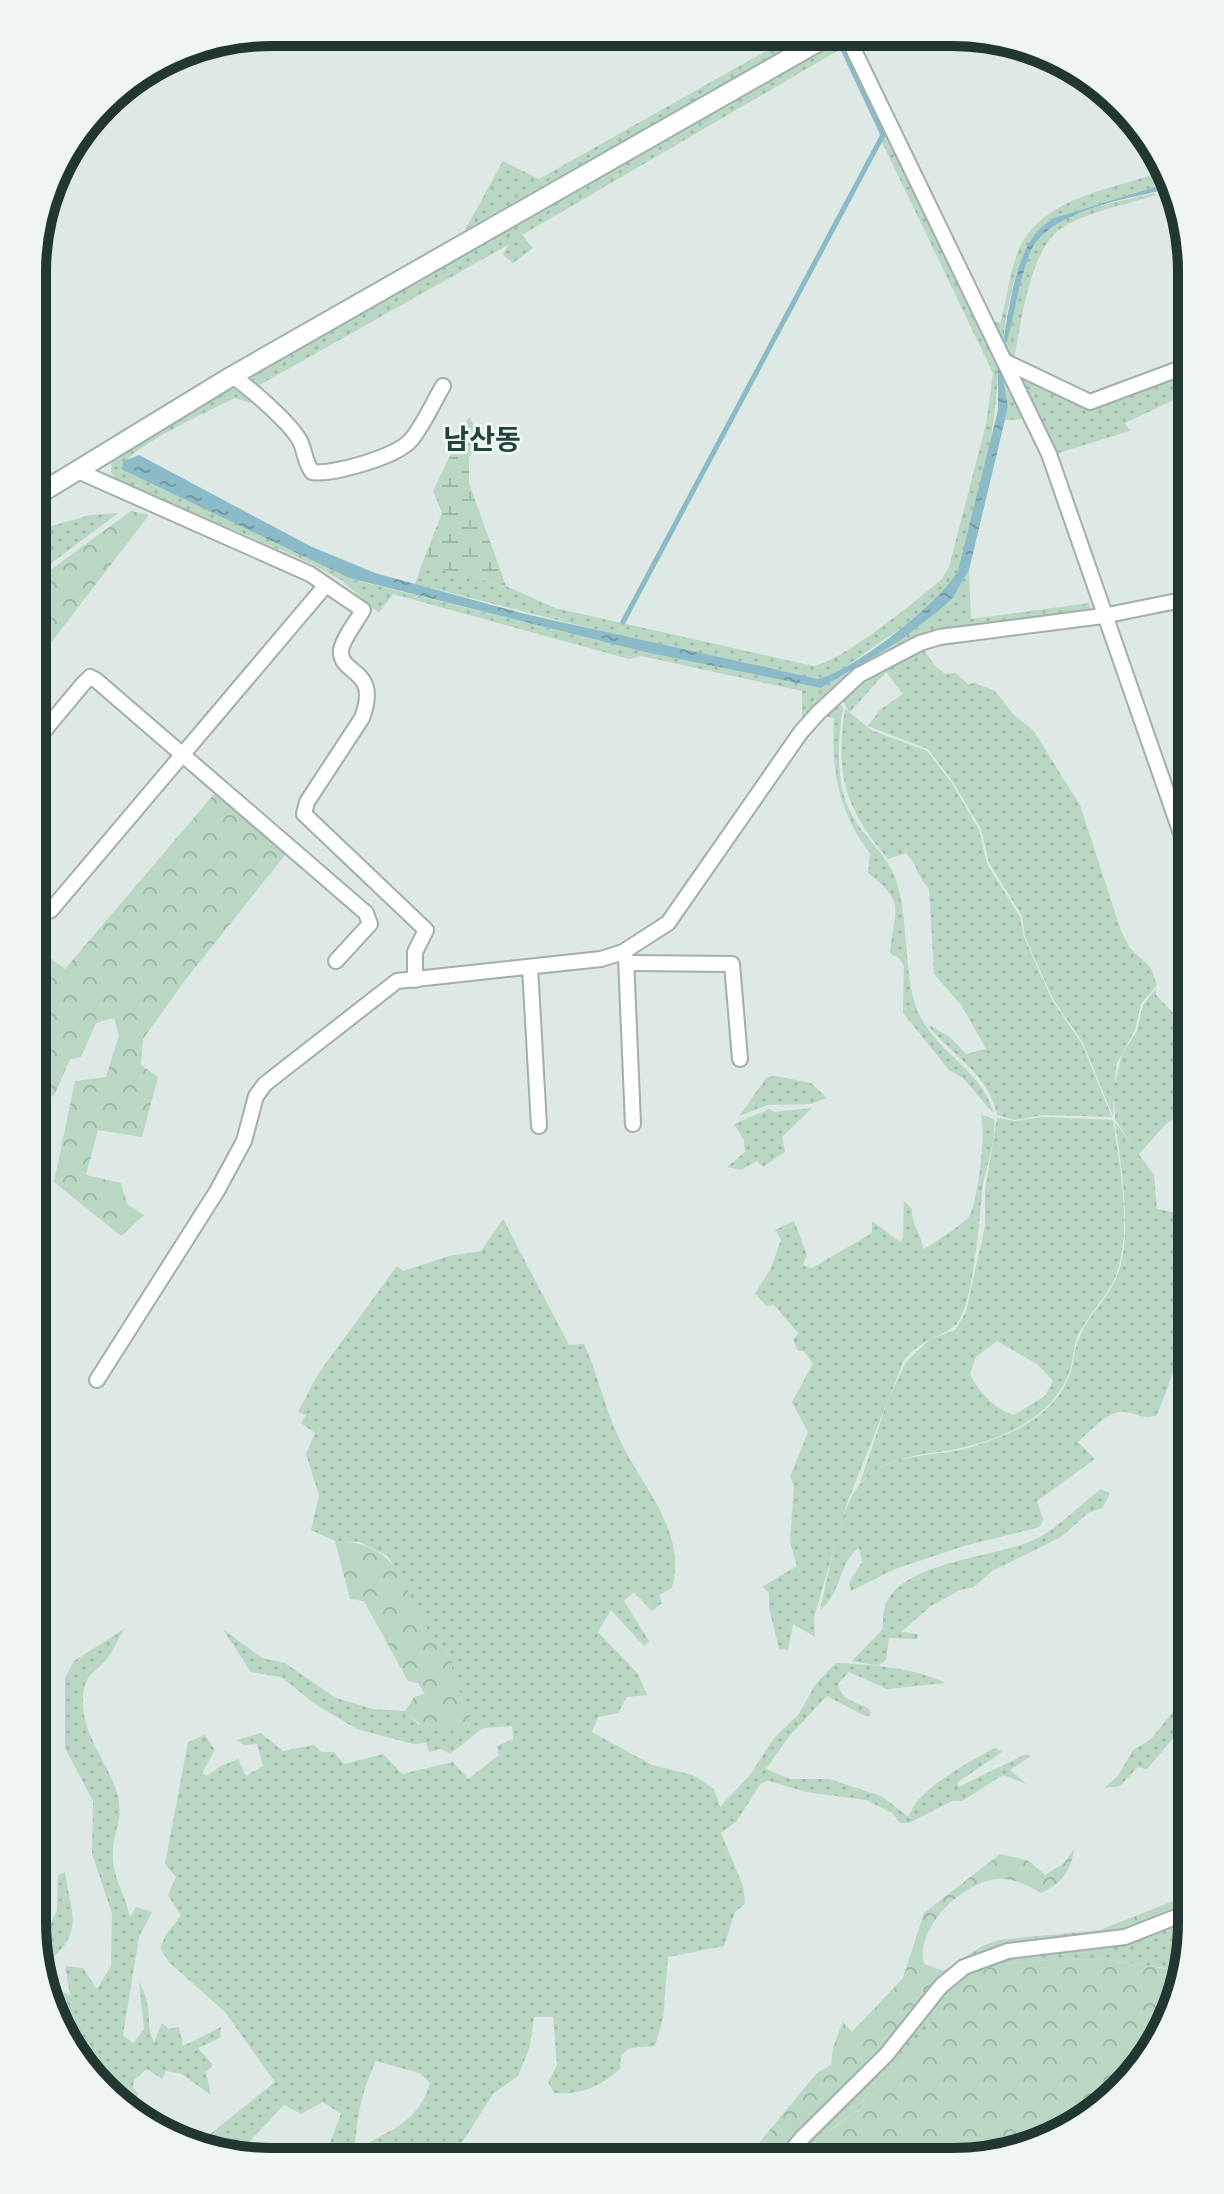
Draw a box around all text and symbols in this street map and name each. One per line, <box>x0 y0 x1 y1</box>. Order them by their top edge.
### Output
district label: 남산동 <box>443 419 521 460</box>

